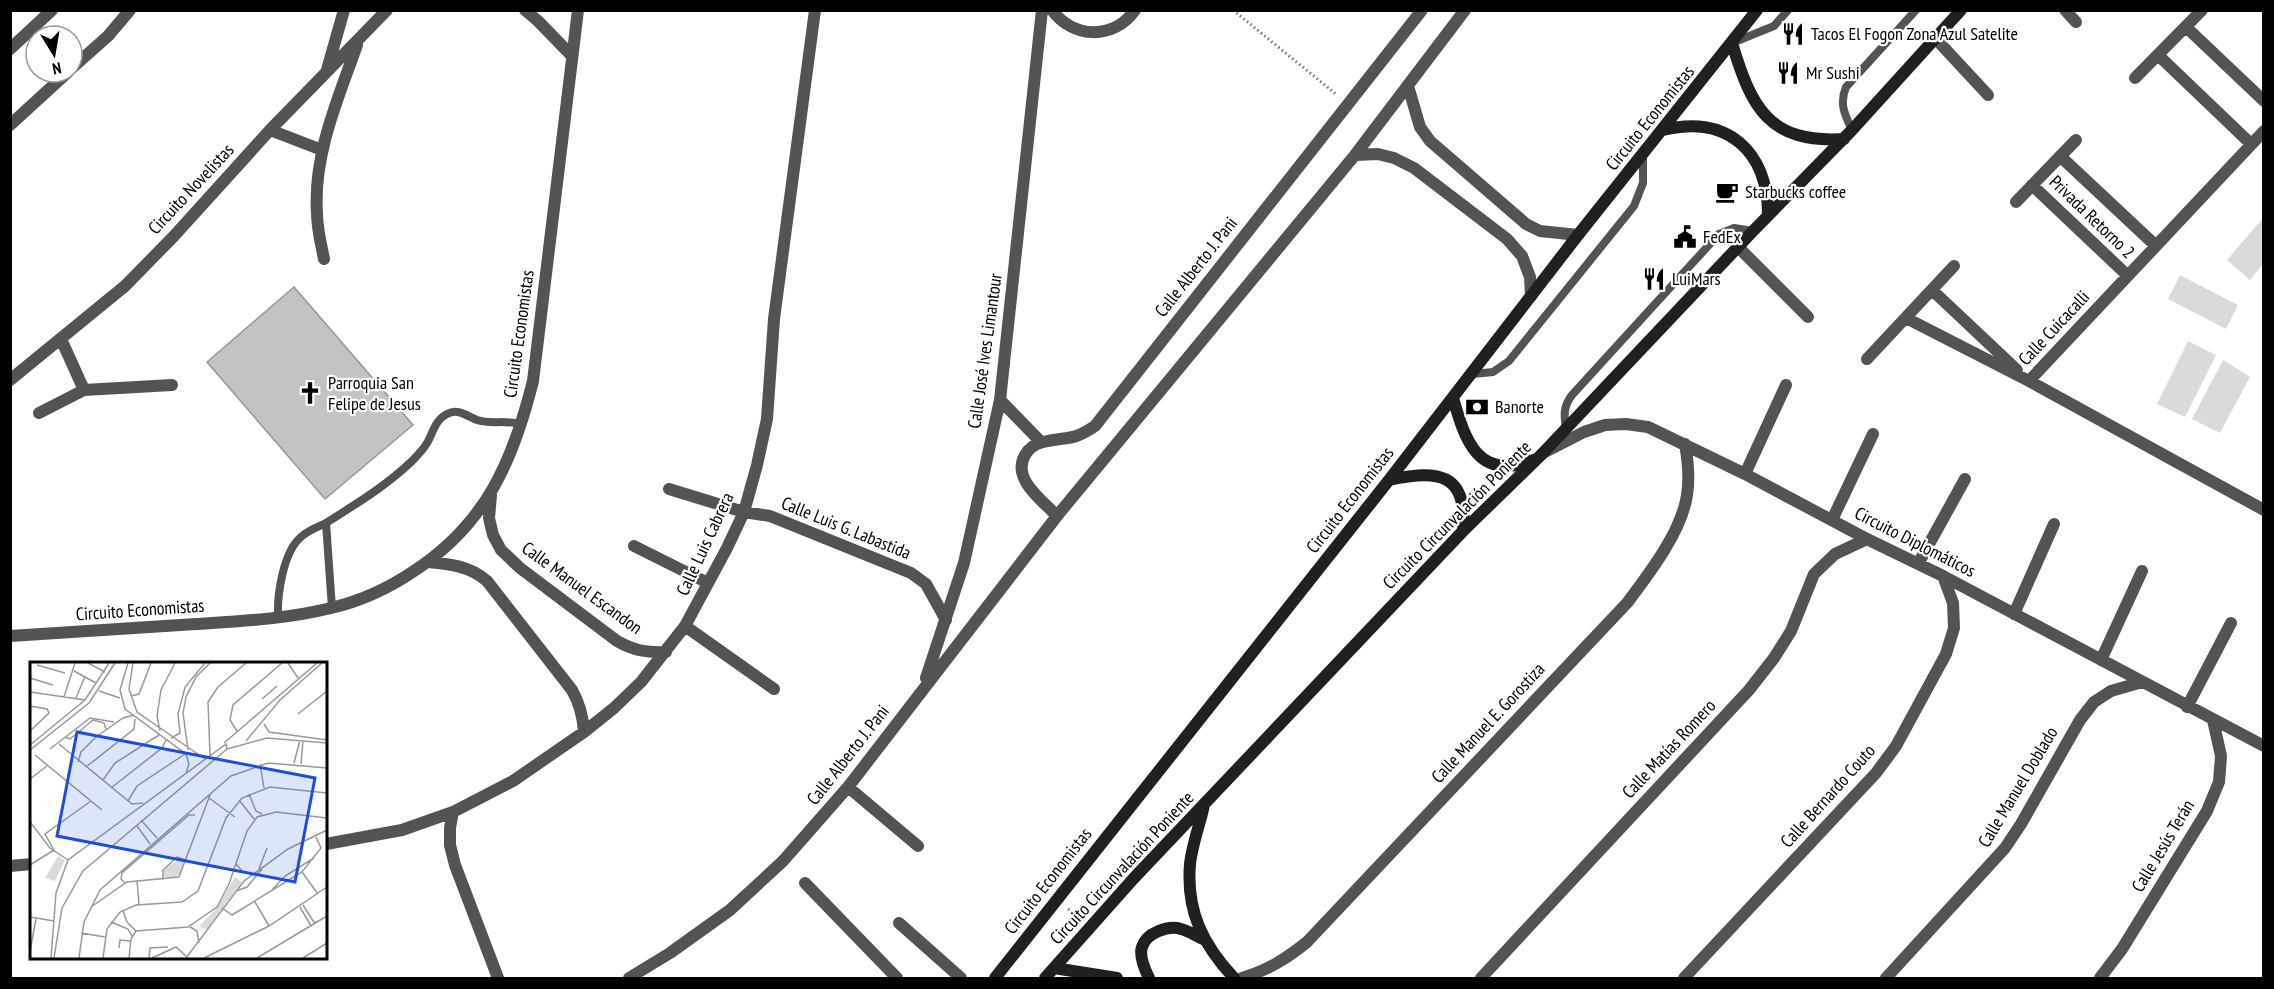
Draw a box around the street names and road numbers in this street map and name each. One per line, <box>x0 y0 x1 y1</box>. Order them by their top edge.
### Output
street label: Circuito Economistas <box>1600 60 1699 175</box>
street label: Circuito Novelistas <box>143 138 239 239</box>
street label: Privada Retorno 2 <box>2045 170 2140 263</box>
street label: Calle Alberto J. Pani <box>1149 212 1242 321</box>
street label: Circuito Economistas <box>498 269 539 399</box>
street label: Calle José Ives Limantour <box>962 272 1007 430</box>
street label: Calle Cuicacalli <box>2013 285 2094 370</box>
street label: Circuito Circunvalación Poniente <box>1377 435 1536 594</box>
street label: Circuito Economistas <box>1301 442 1398 558</box>
street label: Calle Luis Cabrera <box>671 489 738 599</box>
street label: Calle Luis G. Labastida <box>778 491 914 564</box>
street label: Circuito Diplomáticos <box>1851 501 1979 582</box>
street label: Calle Manuel Escandon <box>518 536 647 639</box>
street label: Circuito Economistas <box>75 594 205 625</box>
street label: Calle Manuel E. Gorostiza <box>1426 658 1549 788</box>
street label: Calle Matías Romero <box>1617 694 1721 803</box>
street label: Calle Alberto J. Pani <box>801 700 894 809</box>
street label: Calle Manuel Doblado <box>1973 722 2063 851</box>
street label: Calle Bernardo Couto <box>1775 739 1880 852</box>
street label: Circuito Circunvalación Poniente <box>1045 786 1199 949</box>
street label: Calle Jesús Terán <box>2126 795 2199 896</box>
street label: Circuito Economistas <box>999 823 1096 939</box>

